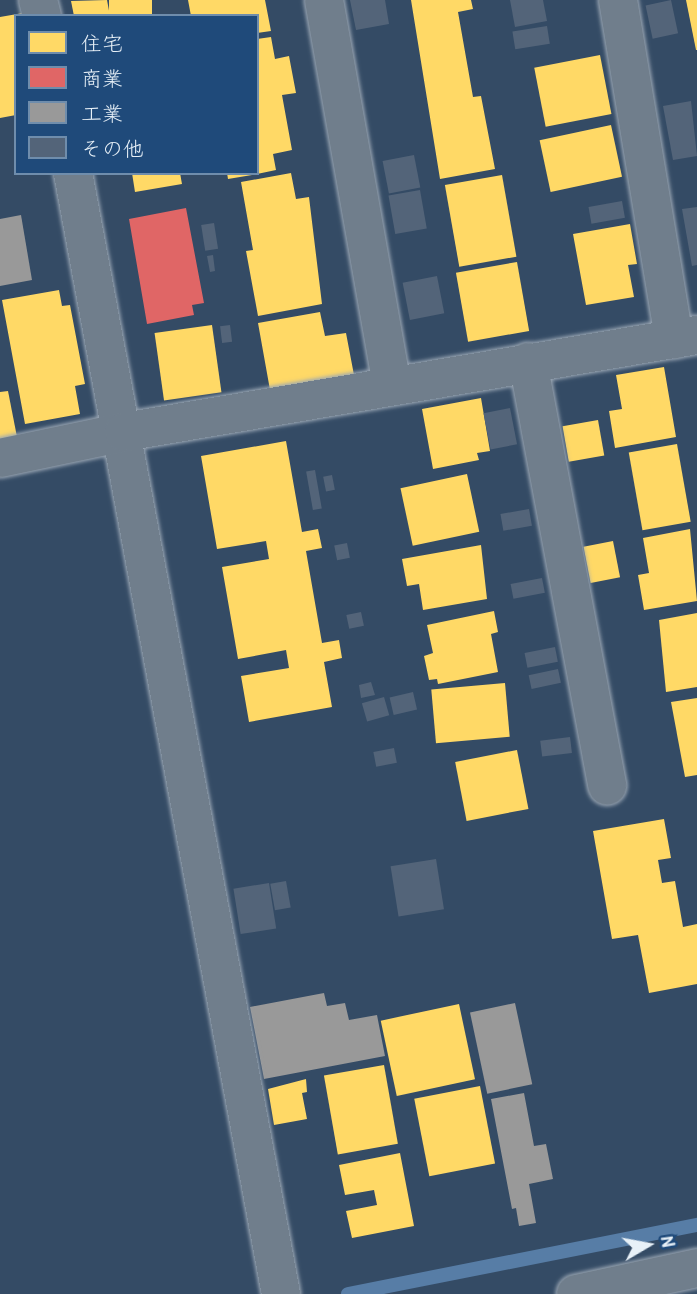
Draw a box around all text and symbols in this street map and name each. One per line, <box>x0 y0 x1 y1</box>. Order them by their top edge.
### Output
legend <box>14 14 259 175</box>
text: 住宅 <box>81 29 123 58</box>
text: 商業 <box>81 64 123 93</box>
text: 工業 <box>81 99 123 128</box>
text: その他 <box>81 134 144 163</box>
north arrow <box>613 1210 683 1280</box>
text: N <box>655 1234 682 1249</box>

